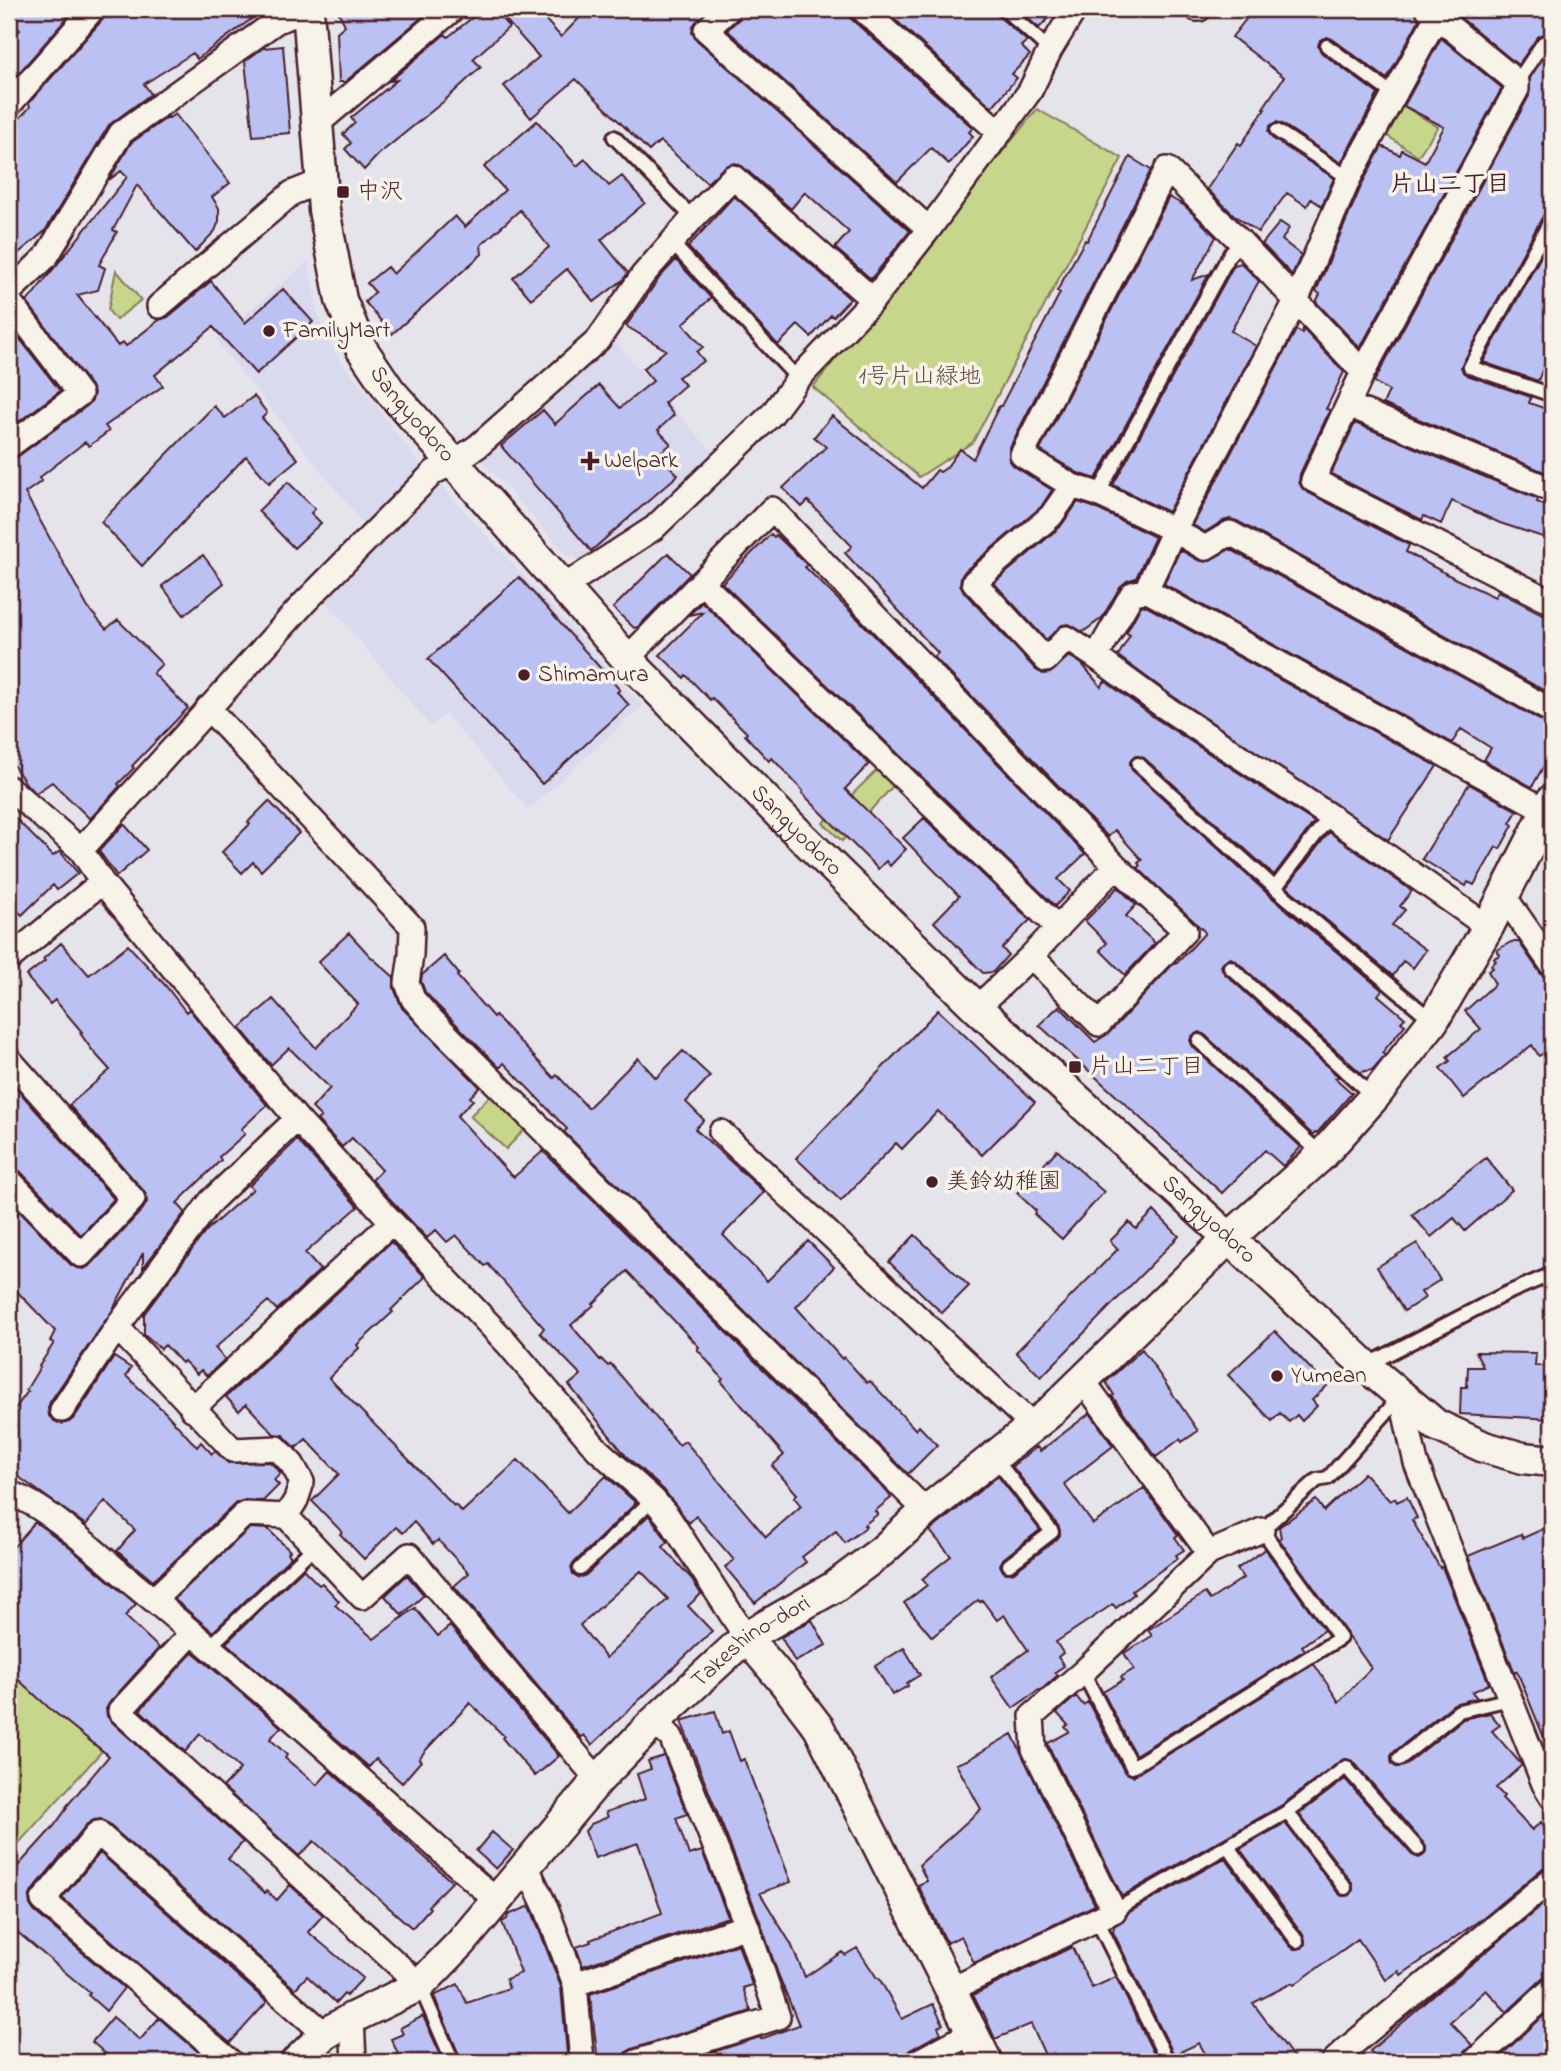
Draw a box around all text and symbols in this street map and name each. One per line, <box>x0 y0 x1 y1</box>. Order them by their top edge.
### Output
district label: 片山二丁目 <box>1390 168 1510 203</box>
place label: 中沢 <box>357 176 403 209</box>
marker: 中沢 <box>335 184 351 200</box>
place label: FamilyMart <box>282 315 390 350</box>
marker: FamilyMart <box>261 323 277 339</box>
street label: Sangyodoro <box>361 359 463 470</box>
park label: 1号片山緑地 <box>859 361 981 394</box>
place label: Welpark <box>604 445 679 478</box>
marker: Welpark <box>582 453 598 469</box>
place label: Shimamura <box>538 659 649 692</box>
marker: Shimamura <box>516 667 532 683</box>
street label: Sangyodoro <box>743 777 850 884</box>
place label: 片山二丁目 <box>1089 1051 1204 1084</box>
marker: 片山二丁目 <box>1067 1059 1083 1075</box>
place label: 美鈴幼稚園 <box>946 1166 1061 1199</box>
street label: Sangyodoro <box>1154 1167 1264 1272</box>
marker: 美鈴幼稚園 <box>924 1174 940 1190</box>
place label: Yumean <box>1291 1360 1367 1393</box>
marker: Yumean <box>1269 1368 1285 1384</box>
street label: Takeshino-dori <box>684 1587 816 1696</box>

